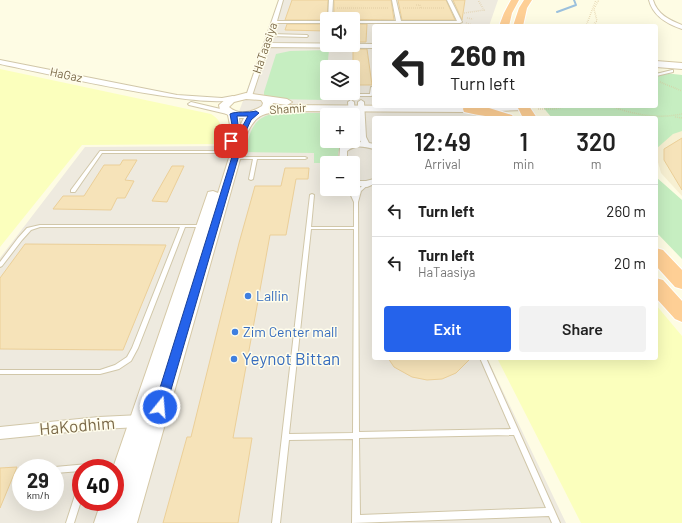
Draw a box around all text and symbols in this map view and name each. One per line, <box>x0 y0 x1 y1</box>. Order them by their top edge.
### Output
map controls <box>320 12 360 196</box>
button: sound <box>320 12 360 52</box>
street label: HaTaasiya <box>249 20 279 75</box>
text: 260 m <box>450 38 526 72</box>
icon: left <box>384 40 436 92</box>
button: layers <box>320 60 360 100</box>
street label: HaGaz <box>49 64 84 84</box>
text: Turn left <box>450 72 516 94</box>
street label: Shamir <box>269 100 307 116</box>
button: + <box>320 108 360 148</box>
pin <box>214 124 248 158</box>
text: 12:49 <box>414 127 471 156</box>
text: 1 <box>519 127 528 156</box>
text: 320 <box>576 127 616 156</box>
icon: arrive <box>220 130 242 152</box>
button: − <box>320 156 360 196</box>
text: Arrival <box>424 156 461 172</box>
text: min <box>513 156 534 172</box>
text: m <box>591 156 601 172</box>
icon: left <box>384 200 406 222</box>
text: Turn left <box>418 202 474 220</box>
text: 260 m <box>606 202 646 220</box>
text: Turn left <box>418 246 474 264</box>
icon: left <box>384 252 406 274</box>
text: 20 m <box>614 254 646 272</box>
text: HaTaasiya <box>418 264 476 280</box>
place label: Lallin <box>256 287 289 304</box>
marker: Lallin <box>243 291 253 301</box>
button: Exit <box>384 306 511 352</box>
button: Share <box>519 306 646 352</box>
place label: Zim Center mall <box>243 323 338 340</box>
marker: Zim Center mall <box>230 327 240 337</box>
place label: Yeynot Bittan <box>242 348 340 368</box>
marker: Yeynot Bittan <box>229 354 239 364</box>
position arrow <box>139 386 181 428</box>
street label: HaKodhim <box>38 412 116 438</box>
speed limit sign: 40 <box>72 459 124 511</box>
text: 29 <box>27 468 49 492</box>
text: km/h <box>27 489 49 501</box>

